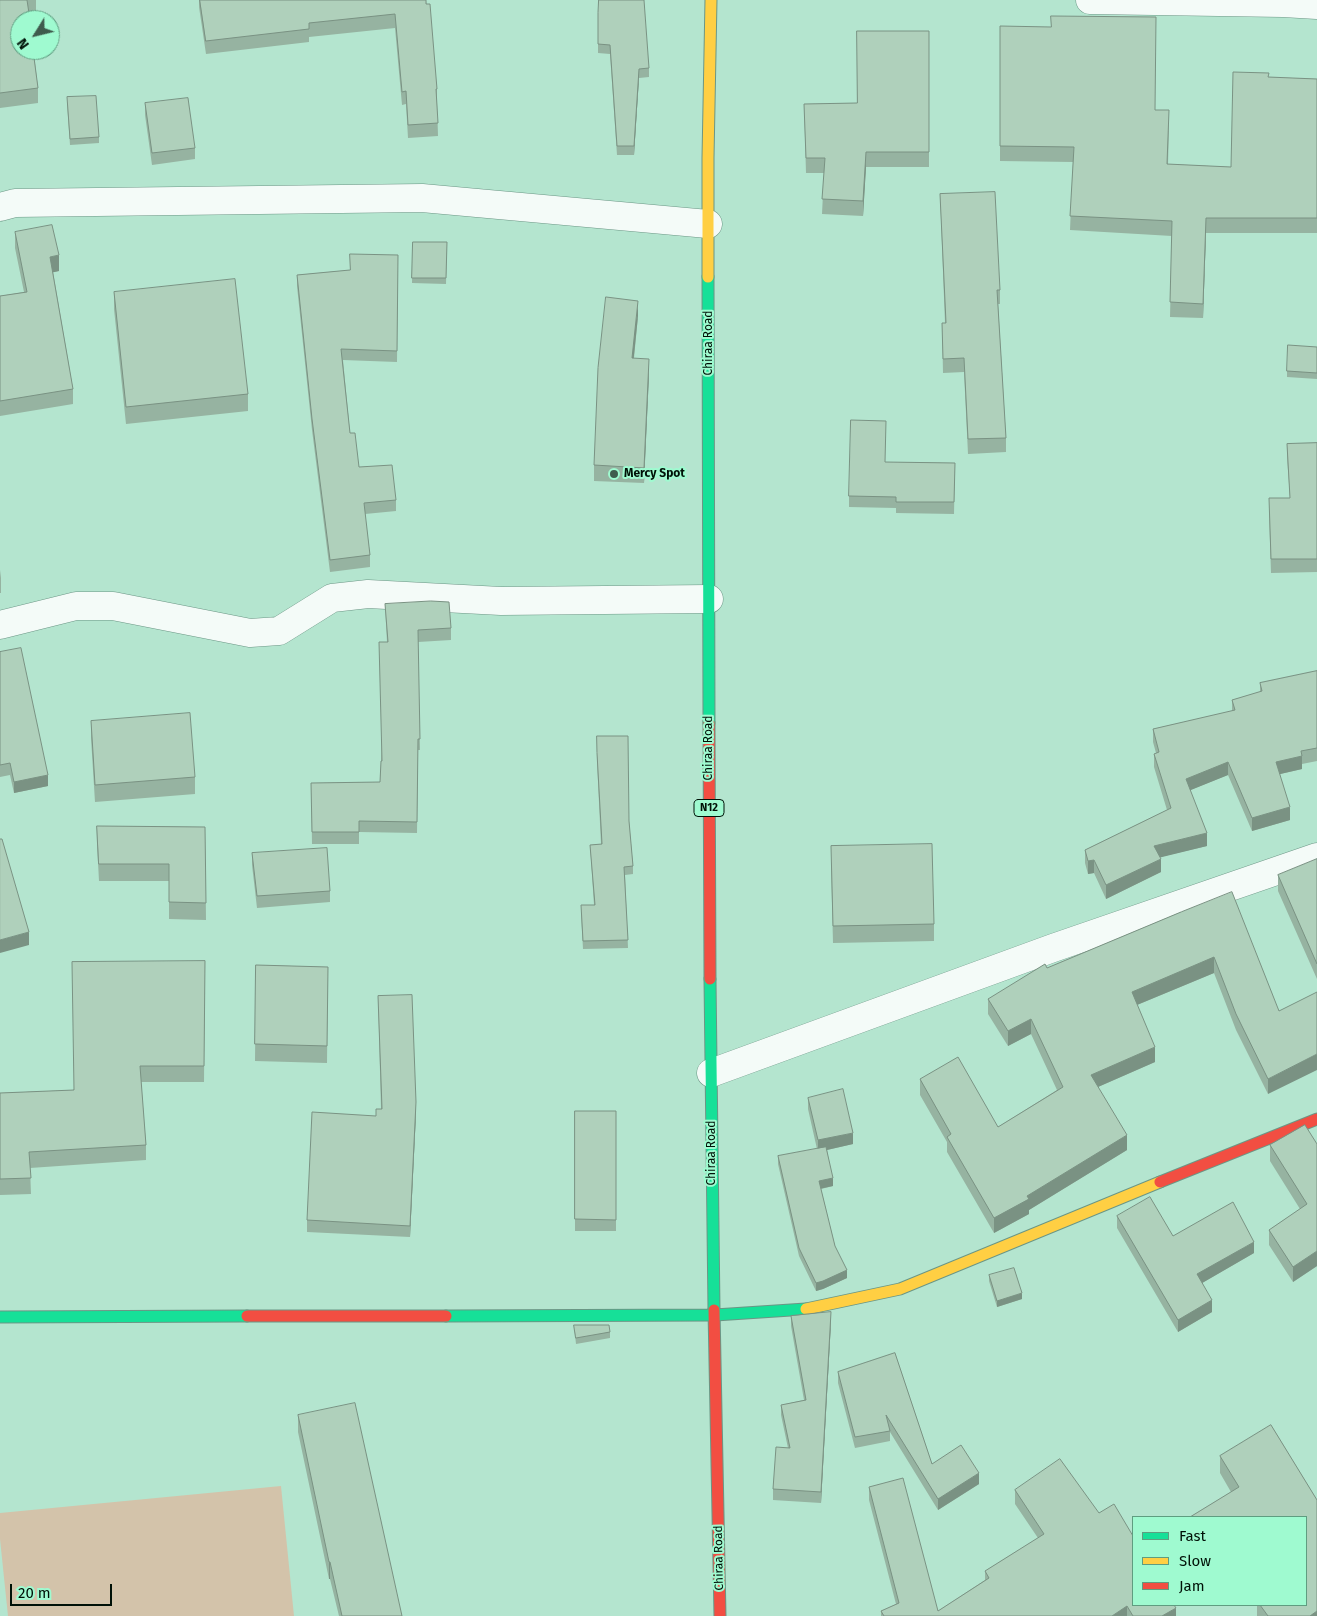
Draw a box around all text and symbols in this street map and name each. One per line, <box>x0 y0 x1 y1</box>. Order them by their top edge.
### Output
north arrow <box>10 10 60 60</box>
text: N <box>14 35 33 52</box>
street label: Chiraa Road <box>702 310 716 376</box>
place label: Mercy Spot <box>624 467 685 481</box>
marker: Mercy Spot <box>608 468 620 480</box>
street label: Chiraa Road <box>702 715 716 781</box>
road number: N12 <box>694 800 724 816</box>
street label: Chiraa Road <box>705 1120 719 1186</box>
legend <box>1132 1516 1307 1606</box>
street label: Chiraa Road <box>711 1525 727 1591</box>
text: Fast <box>1179 1527 1206 1545</box>
text: Slow <box>1179 1552 1211 1570</box>
scale bar <box>12 1574 115 1606</box>
text: Jam <box>1179 1577 1205 1595</box>
text: 20 m <box>18 1584 51 1602</box>

